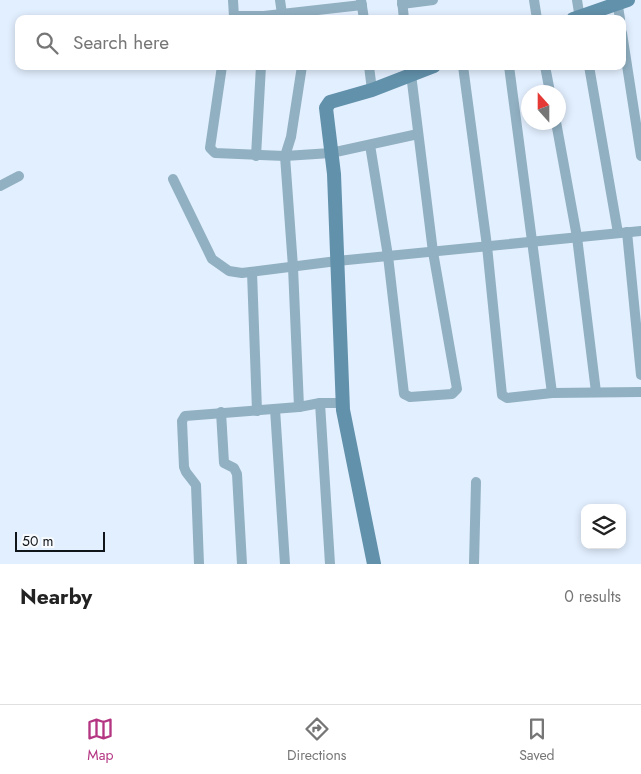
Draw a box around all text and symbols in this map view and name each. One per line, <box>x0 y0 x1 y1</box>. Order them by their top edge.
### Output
search box <box>15 15 626 70</box>
icon: search <box>33 29 61 57</box>
text: Search here <box>73 29 169 56</box>
north arrow <box>521 85 566 130</box>
map controls <box>581 504 626 549</box>
button: layers <box>581 504 626 549</box>
scale bar <box>15 529 105 552</box>
text: 50 m <box>22 531 53 551</box>
text: Nearby <box>20 582 92 612</box>
text: 0 results <box>564 585 621 608</box>
tab: Map <box>86 715 114 765</box>
tab: Directions <box>287 715 346 765</box>
tab: Saved <box>519 715 555 765</box>

